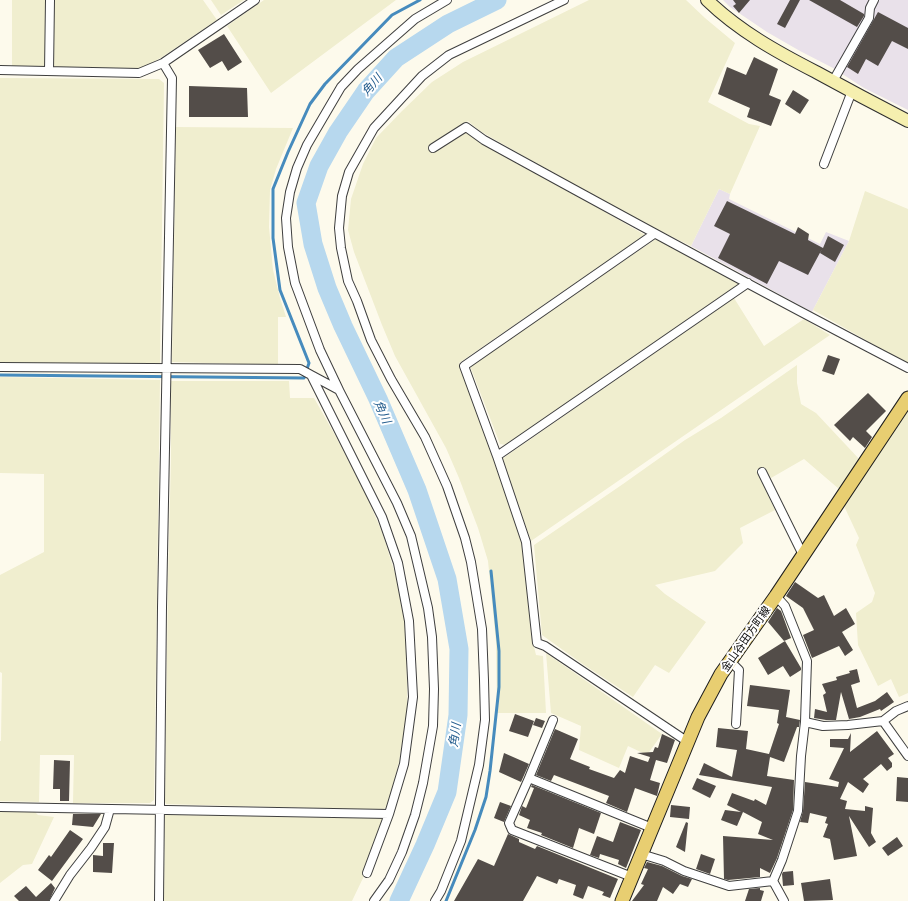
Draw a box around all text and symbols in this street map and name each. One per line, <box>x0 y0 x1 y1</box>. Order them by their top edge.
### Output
water label: 角川 <box>359 71 385 99</box>
water label: 角川 <box>371 398 393 426</box>
street label: 金山谷田方町線 <box>719 604 773 674</box>
water label: 角川 <box>446 722 464 748</box>

